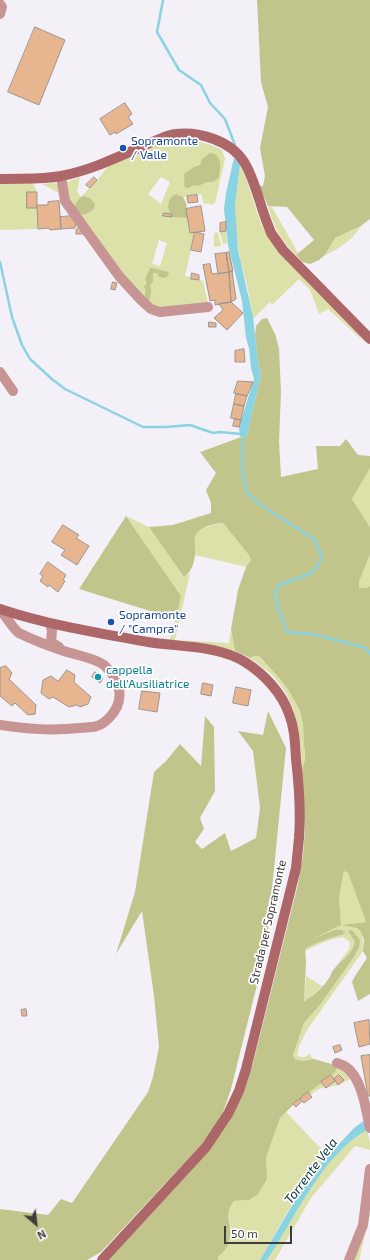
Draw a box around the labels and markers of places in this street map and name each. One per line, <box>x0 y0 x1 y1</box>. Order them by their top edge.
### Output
place label: Sopramonte / Valle <box>131 134 198 162</box>
marker: Sopramonte / Valle <box>118 143 128 153</box>
place label: Sopramonte / "Campra" <box>119 608 186 636</box>
marker: Sopramonte / "Campra" <box>106 617 116 627</box>
place label: cappella dell'Ausiliatrice <box>106 663 189 691</box>
marker: cappella dell'Ausiliatrice <box>93 672 103 682</box>

